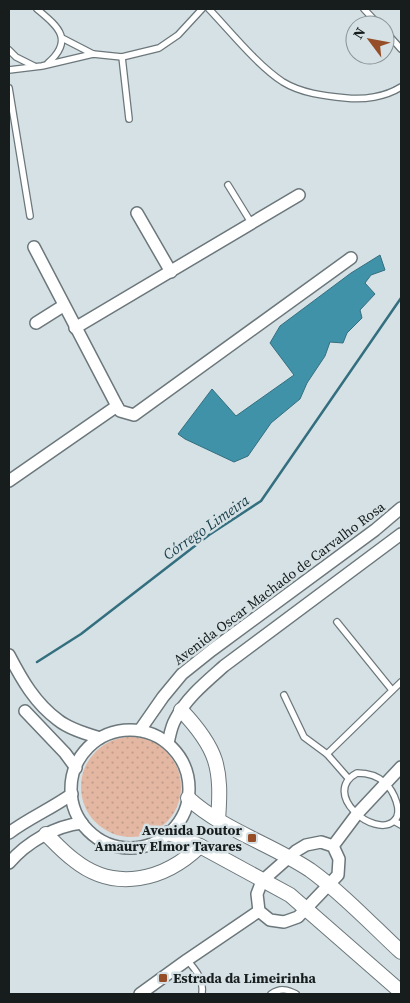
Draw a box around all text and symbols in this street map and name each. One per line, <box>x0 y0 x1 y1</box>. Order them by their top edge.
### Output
north arrow <box>345 15 395 65</box>
text: N <box>348 23 370 43</box>
water label: Córrego Limeira <box>159 489 254 565</box>
street label: Avenida Oscar Machado de Carvalho Rosa <box>169 496 390 669</box>
place label: Avenida Doutor Amaury Elmor Tavares <box>95 820 243 856</box>
marker: Avenida Doutor Amaury Elmor Tavares <box>246 832 258 844</box>
place label: Estrada da Limeirinha <box>173 968 317 988</box>
marker: Estrada da Limeirinha <box>157 972 169 984</box>

